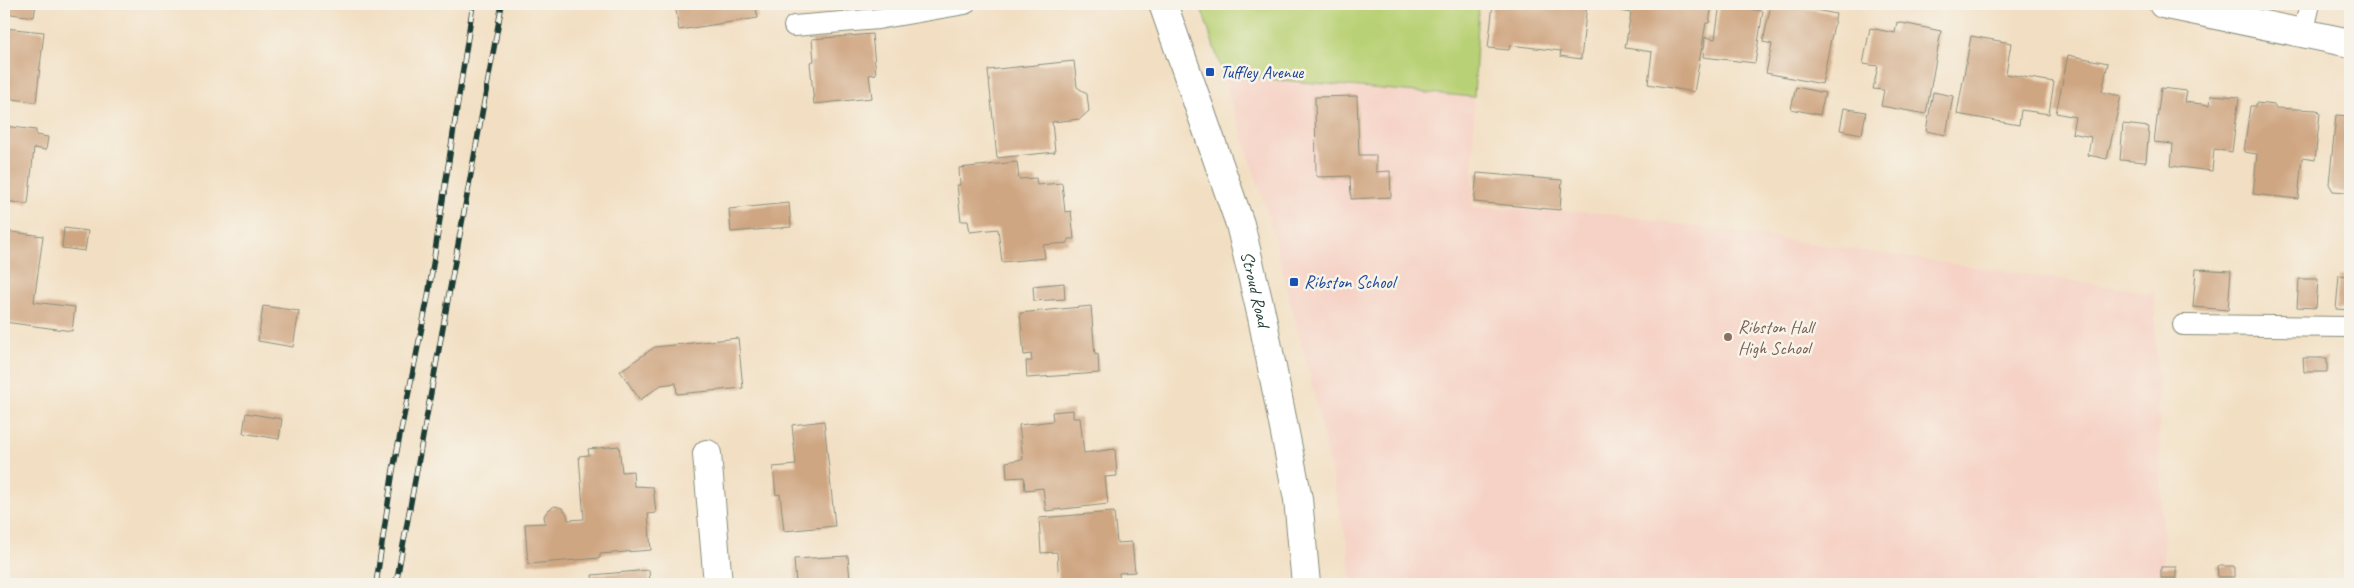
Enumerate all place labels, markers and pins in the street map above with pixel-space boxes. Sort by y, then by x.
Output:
place label: Tuffley Avenue [1220,61,1304,83]
marker: Tuffley Avenue [1204,66,1216,78]
place label: Ribston School [1304,271,1398,293]
marker: Ribston School [1288,276,1300,288]
place label: Ribston Hall High School [1738,316,1816,359]
marker: Ribston Hall High School [1722,331,1734,343]

